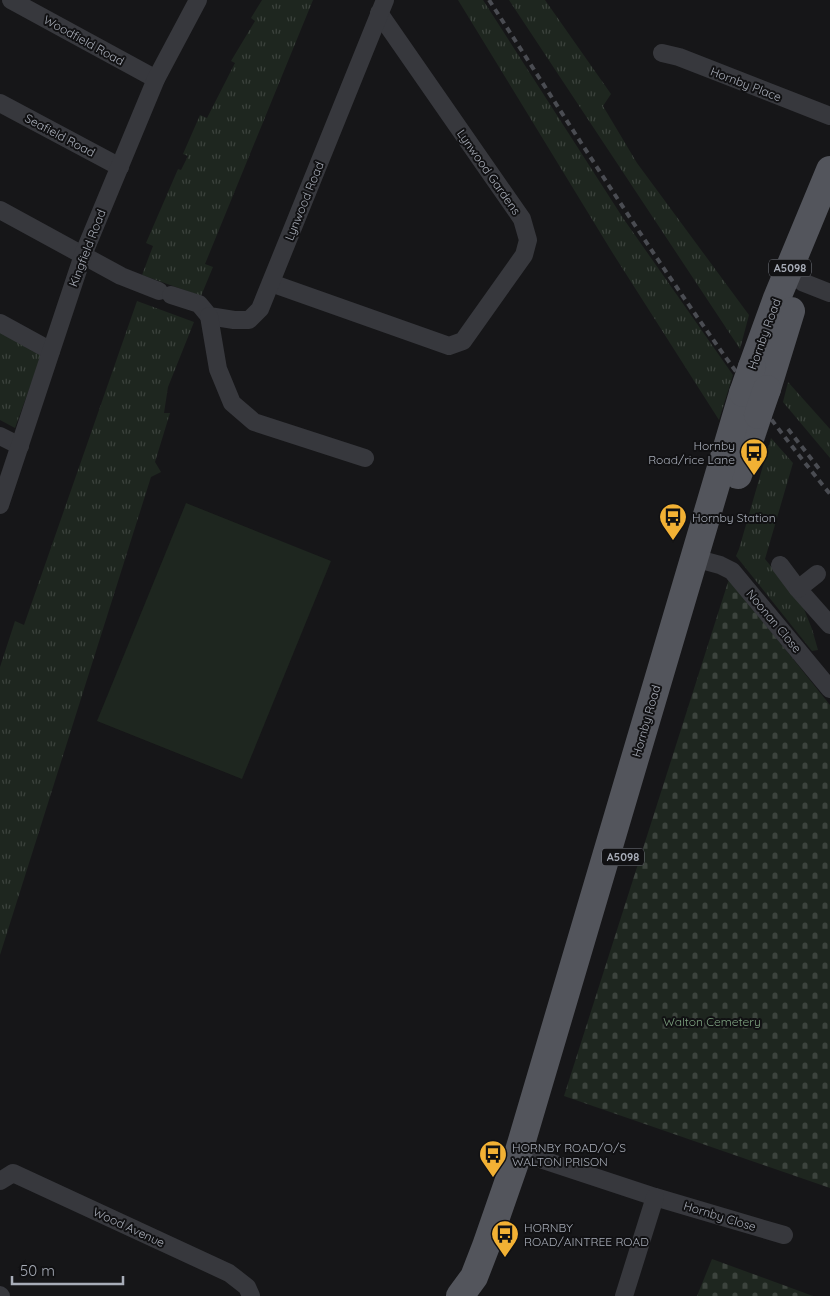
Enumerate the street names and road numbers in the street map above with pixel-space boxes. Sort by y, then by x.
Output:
street label: Woodfield Road [41,12,127,68]
street label: Hornby Place [708,64,784,105]
street label: Seafield Road [22,110,98,160]
street label: Lynwood Gardens [454,126,524,218]
street label: Lynwood Road [281,159,327,243]
street label: Kingfield Road [65,207,109,289]
road number: A5098 [769,260,811,276]
street label: Hornby Road [744,296,784,372]
street label: Noonan Close [743,586,805,656]
street label: Hornby Road [629,683,663,759]
road number: A5098 [602,849,644,866]
street label: Hornby Close [682,1198,758,1234]
street label: Wood Avenue [91,1204,167,1250]

